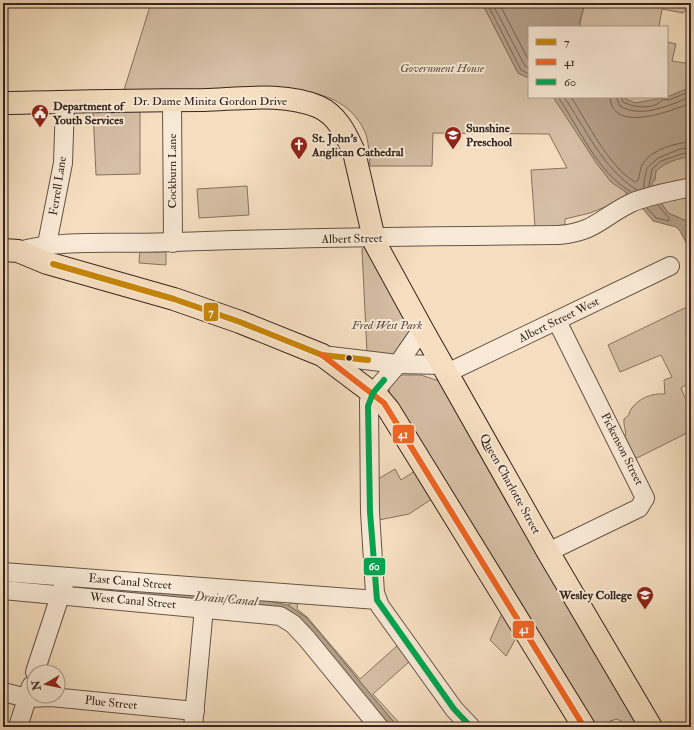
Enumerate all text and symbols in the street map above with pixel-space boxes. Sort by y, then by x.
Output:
legend [528,26,668,98]
text: 7 [564,35,570,50]
text: 41 [564,55,575,70]
park label: Government House [400,61,485,76]
text: 60 [564,75,576,90]
street label: Dr. Dame Minita Gordon Drive [133,94,287,109]
place label: Department of Youth Services [52,99,126,128]
public building icon: Department of Youth Services [30,103,50,128]
place label: Sunshine Preschool [466,121,513,150]
school or university icon: Sunshine Preschool [443,125,463,150]
place label: St. John's Anglican Cathedral [311,131,405,160]
street label: Cockburn Lane [165,133,180,209]
church icon: St. John's Anglican Cathedral [289,135,309,160]
street label: Ferrell Lane [46,155,70,217]
street label: Albert Street [320,231,383,247]
street label: Albert Street West [515,294,602,346]
line badge: 7 [203,302,219,322]
text: 7 [208,306,214,319]
park label: Fred West Park [351,318,422,333]
unlabelled marker [344,353,354,363]
street label: Pickenson Street [597,410,647,488]
line badge: 41 [392,424,415,444]
text: 41 [397,428,408,442]
street label: Queen Charlotte Street [476,431,544,537]
line badge: 60 [363,557,386,576]
text: 60 [368,560,380,573]
street label: East Canal Street [88,571,172,593]
school or university icon: Wesley College [635,585,655,610]
water label: Drain/Canal [193,588,259,610]
place label: Wesley College [558,588,633,603]
street label: West Canal Street [89,590,177,612]
line badge: 41 [512,620,535,639]
text: 41 [518,623,529,637]
north arrow [26,664,66,704]
text: N [29,678,44,692]
street label: Plue Street [84,693,138,713]

